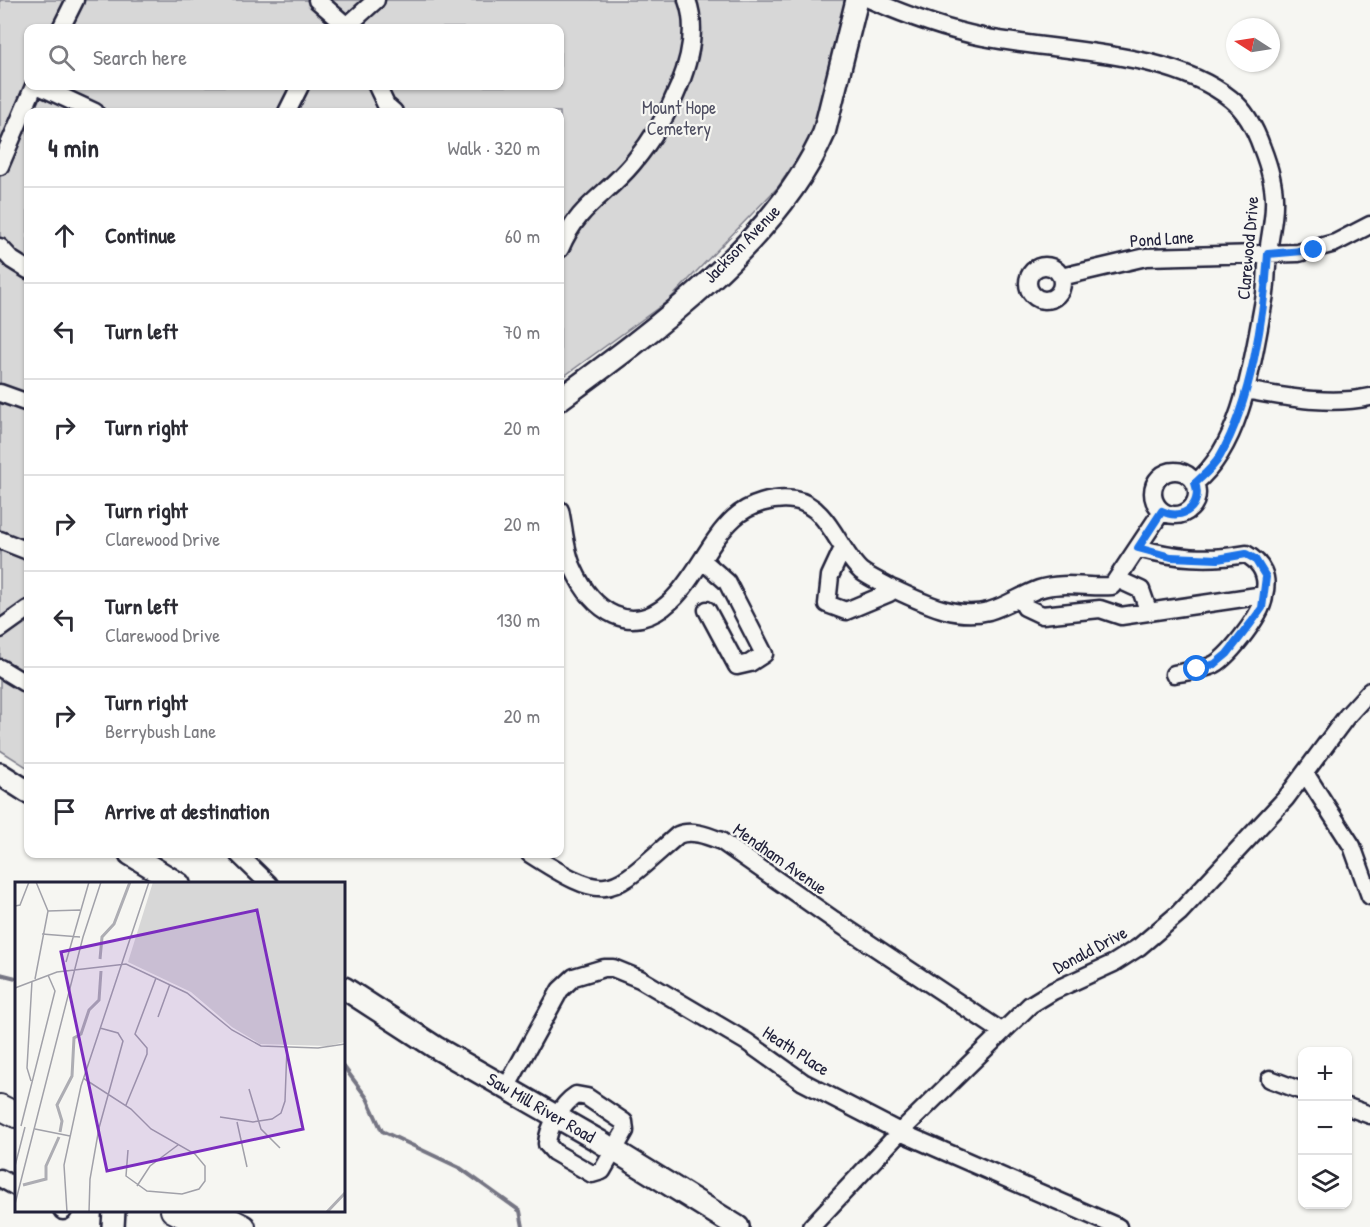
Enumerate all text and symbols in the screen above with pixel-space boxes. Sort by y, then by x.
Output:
north arrow [1226,18,1280,72]
search box [24,24,564,90]
icon: search [45,41,78,74]
text: Search here [93,42,187,72]
park label: Mount Hope Cemetery [642,95,716,141]
text: 4 min [48,130,99,165]
text: Walk · 320 m [448,134,540,161]
street label: Clarewood Drive [1231,195,1264,301]
street label: Jackson Avenue [698,199,785,288]
icon: ahead [48,219,81,252]
text: Continue [105,220,176,250]
text: 60 m [505,222,540,249]
street label: Pond Lane [1129,224,1195,253]
route end [1300,236,1326,262]
icon: left [48,315,81,348]
text: Turn left [105,316,178,346]
text: 70 m [503,318,540,345]
icon: right [48,411,81,444]
text: Turn right [105,412,188,442]
text: 20 m [503,414,540,441]
text: Turn right [105,495,188,525]
icon: right [48,507,81,540]
text: 20 m [503,510,540,537]
text: Clarewood Drive [105,525,220,552]
text: Turn left [105,591,178,621]
icon: left [48,603,81,636]
text: 130 m [497,606,540,633]
text: Clarewood Drive [105,621,220,648]
route start [1183,655,1209,681]
text: Turn right [105,687,188,717]
icon: right [48,699,81,732]
text: 20 m [503,702,540,729]
text: Berrybush Lane [105,717,216,744]
icon: arrive [48,795,81,828]
text: Arrive at destination [105,796,270,826]
street label: Mendham Avenue [728,817,832,900]
inset map [15,882,345,1212]
street label: Donald Drive [1048,920,1131,980]
street label: Heath Place [758,1020,835,1082]
map controls [1298,1047,1352,1209]
button: + [1298,1047,1352,1101]
street label: Saw Mill River Road [482,1066,600,1149]
button: − [1298,1101,1352,1155]
button: layers [1298,1155,1352,1209]

